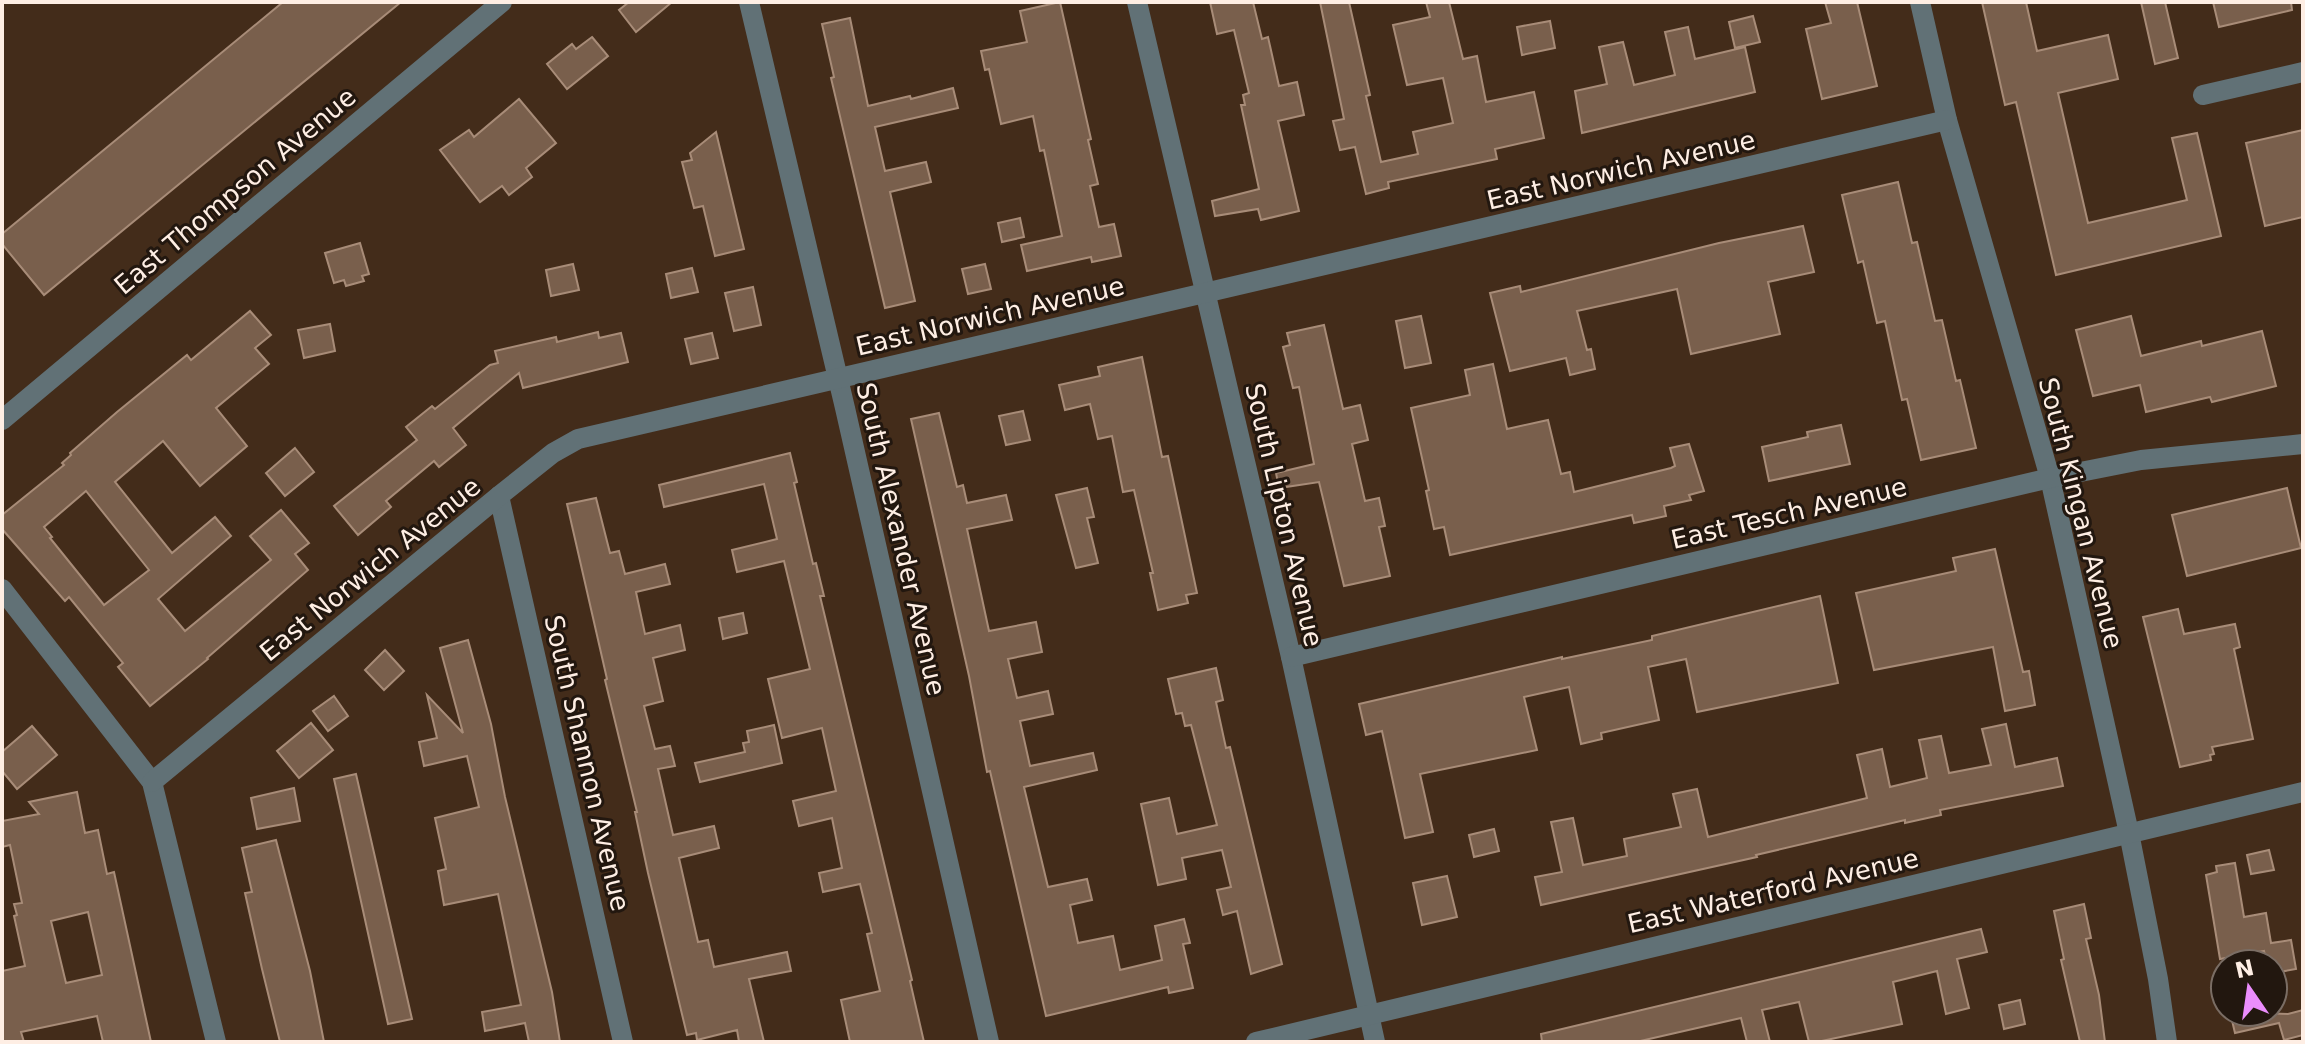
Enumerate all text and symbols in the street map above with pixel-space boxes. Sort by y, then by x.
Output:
street label: East Thompson Avenue [108,81,362,301]
street label: East Norwich Avenue [1484,125,1758,215]
street label: East Norwich Avenue [853,271,1127,361]
street label: South Kingan Avenue [2033,374,2129,652]
street label: South Alexander Avenue [850,380,952,698]
street label: South Lipton Avenue [1239,380,1329,650]
street label: East Norwich Avenue [254,471,486,667]
street label: East Tesch Avenue [1668,471,1910,555]
street label: South Shannon Avenue [538,612,636,914]
street label: East Waterford Avenue [1624,843,1922,939]
north arrow [2209,948,2289,1028]
text: N [2233,955,2256,983]

